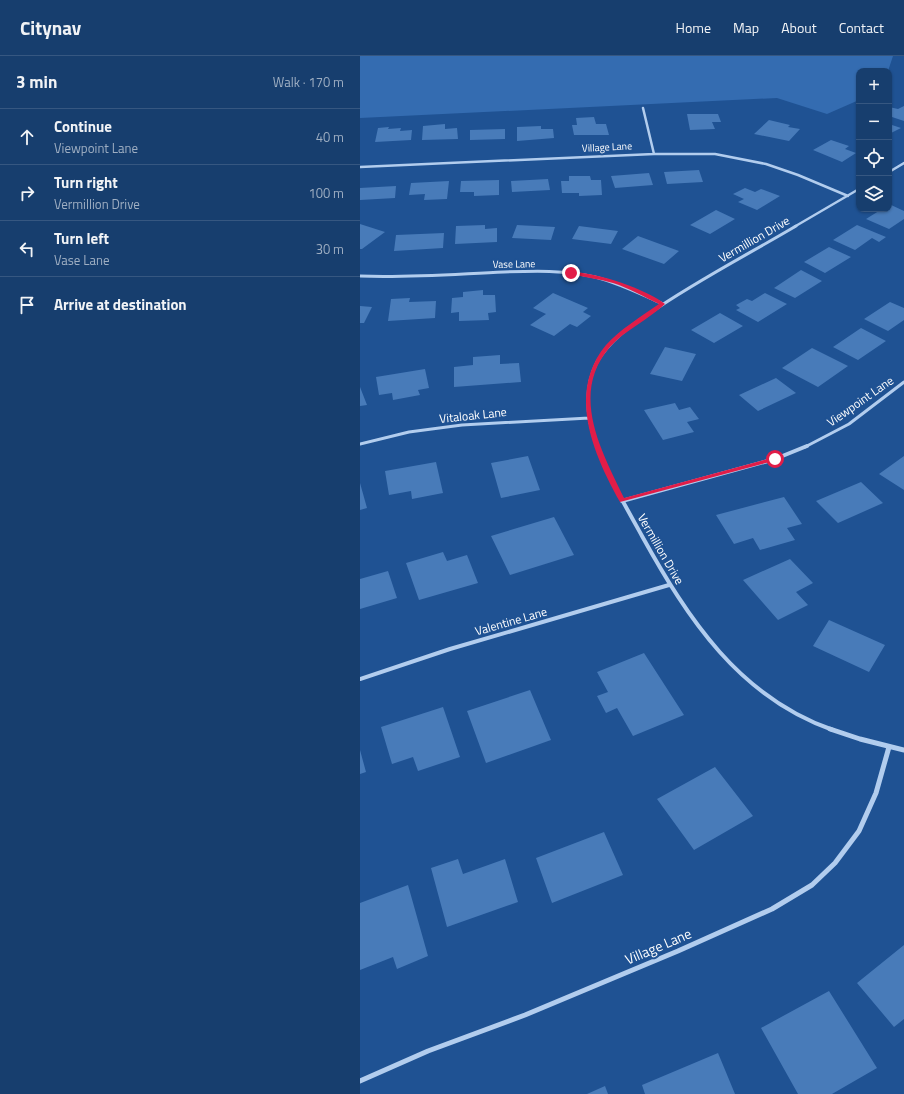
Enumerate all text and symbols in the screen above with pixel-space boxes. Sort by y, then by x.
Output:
text: Citynav [20,13,81,42]
text: Home [676,17,711,38]
text: Map [733,17,759,38]
text: About [781,17,817,38]
text: Contact [839,17,884,38]
map controls [856,68,892,212]
button: + [856,68,892,104]
text: 3 min [16,69,57,95]
text: Walk · 170 m [273,72,344,92]
button: − [856,104,892,140]
text: Continue [54,115,112,138]
icon: ahead [16,126,38,148]
text: 40 m [316,127,344,147]
text: Viewpoint Lane [54,138,138,158]
street label: Village Lane [582,138,632,156]
button: locate [856,140,892,176]
text: Turn right [54,171,118,194]
button: layers [856,176,892,212]
icon: right [16,182,38,204]
text: 100 m [308,183,344,203]
text: Vermillion Drive [54,194,140,214]
street label: Vermillion Drive [715,211,793,267]
text: Turn left [54,227,109,250]
icon: left [16,238,38,260]
text: 30 m [316,239,344,259]
text: Vase Lane [54,250,109,270]
street label: Vase Lane [493,256,535,272]
route end [562,264,580,282]
text: Arrive at destination [54,293,187,316]
icon: arrive [16,294,38,316]
street label: Viewpoint Lane [823,371,897,431]
street label: Vitaloak Lane [438,402,508,428]
route start [766,450,784,468]
street label: Vermillion Drive [633,510,689,588]
street label: Valentine Lane [473,602,549,640]
street label: Village Lane [622,923,694,969]

